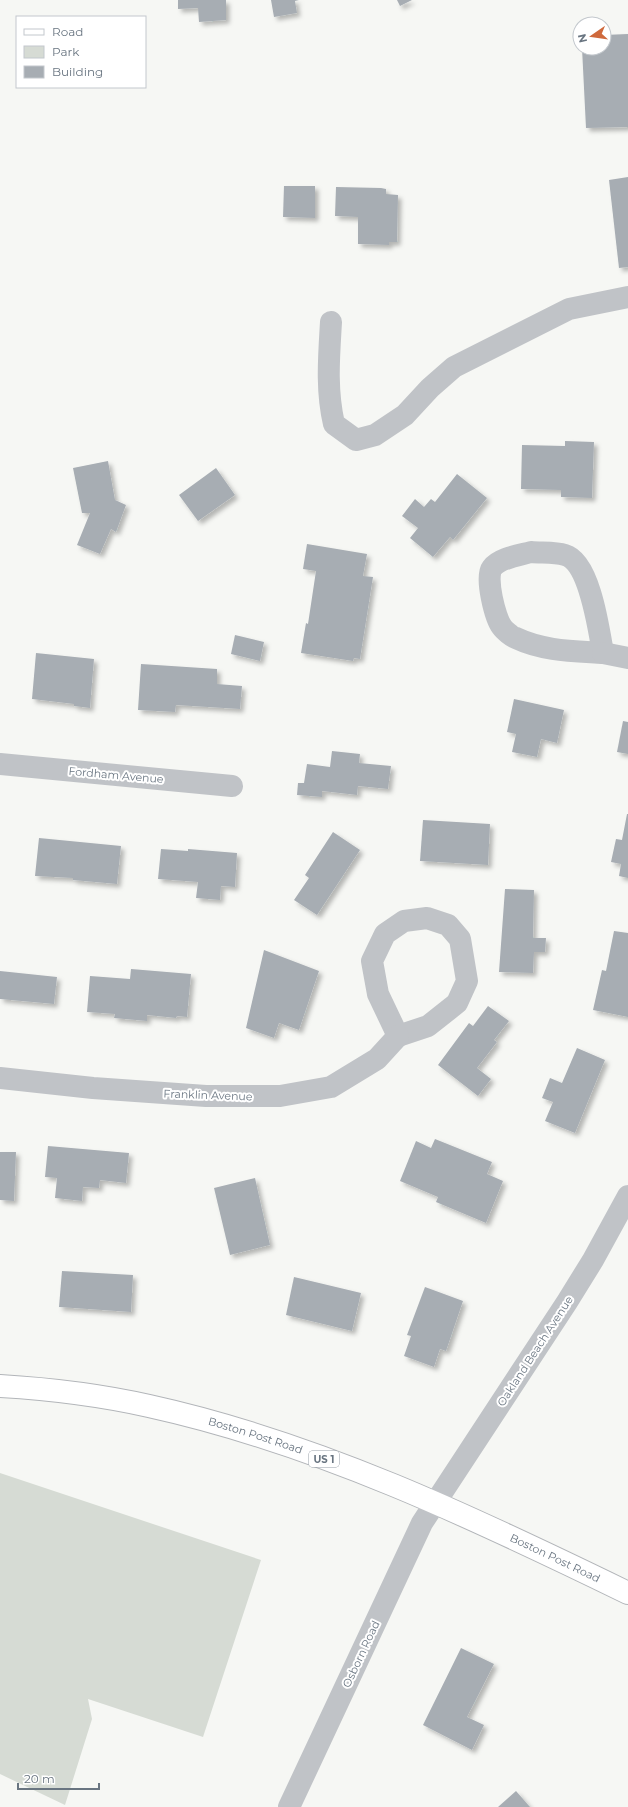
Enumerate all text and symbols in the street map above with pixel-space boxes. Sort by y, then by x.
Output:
legend [16,16,146,88]
north arrow [572,16,612,56]
text: Road [52,24,83,39]
text: N [574,32,590,44]
text: Park [52,44,80,59]
text: Building [52,64,103,79]
street label: Fordham Avenue [68,764,164,786]
street label: Franklin Avenue [163,1086,253,1104]
street label: Oakland Beach Avenue [494,1293,576,1409]
street label: Boston Post Road [207,1414,305,1457]
road number: US 1 [309,1451,339,1467]
street label: Boston Post Road [508,1530,603,1585]
street label: Osborn Road [339,1618,383,1690]
scale bar [18,1765,99,1791]
text: 20 m [24,1771,55,1786]

